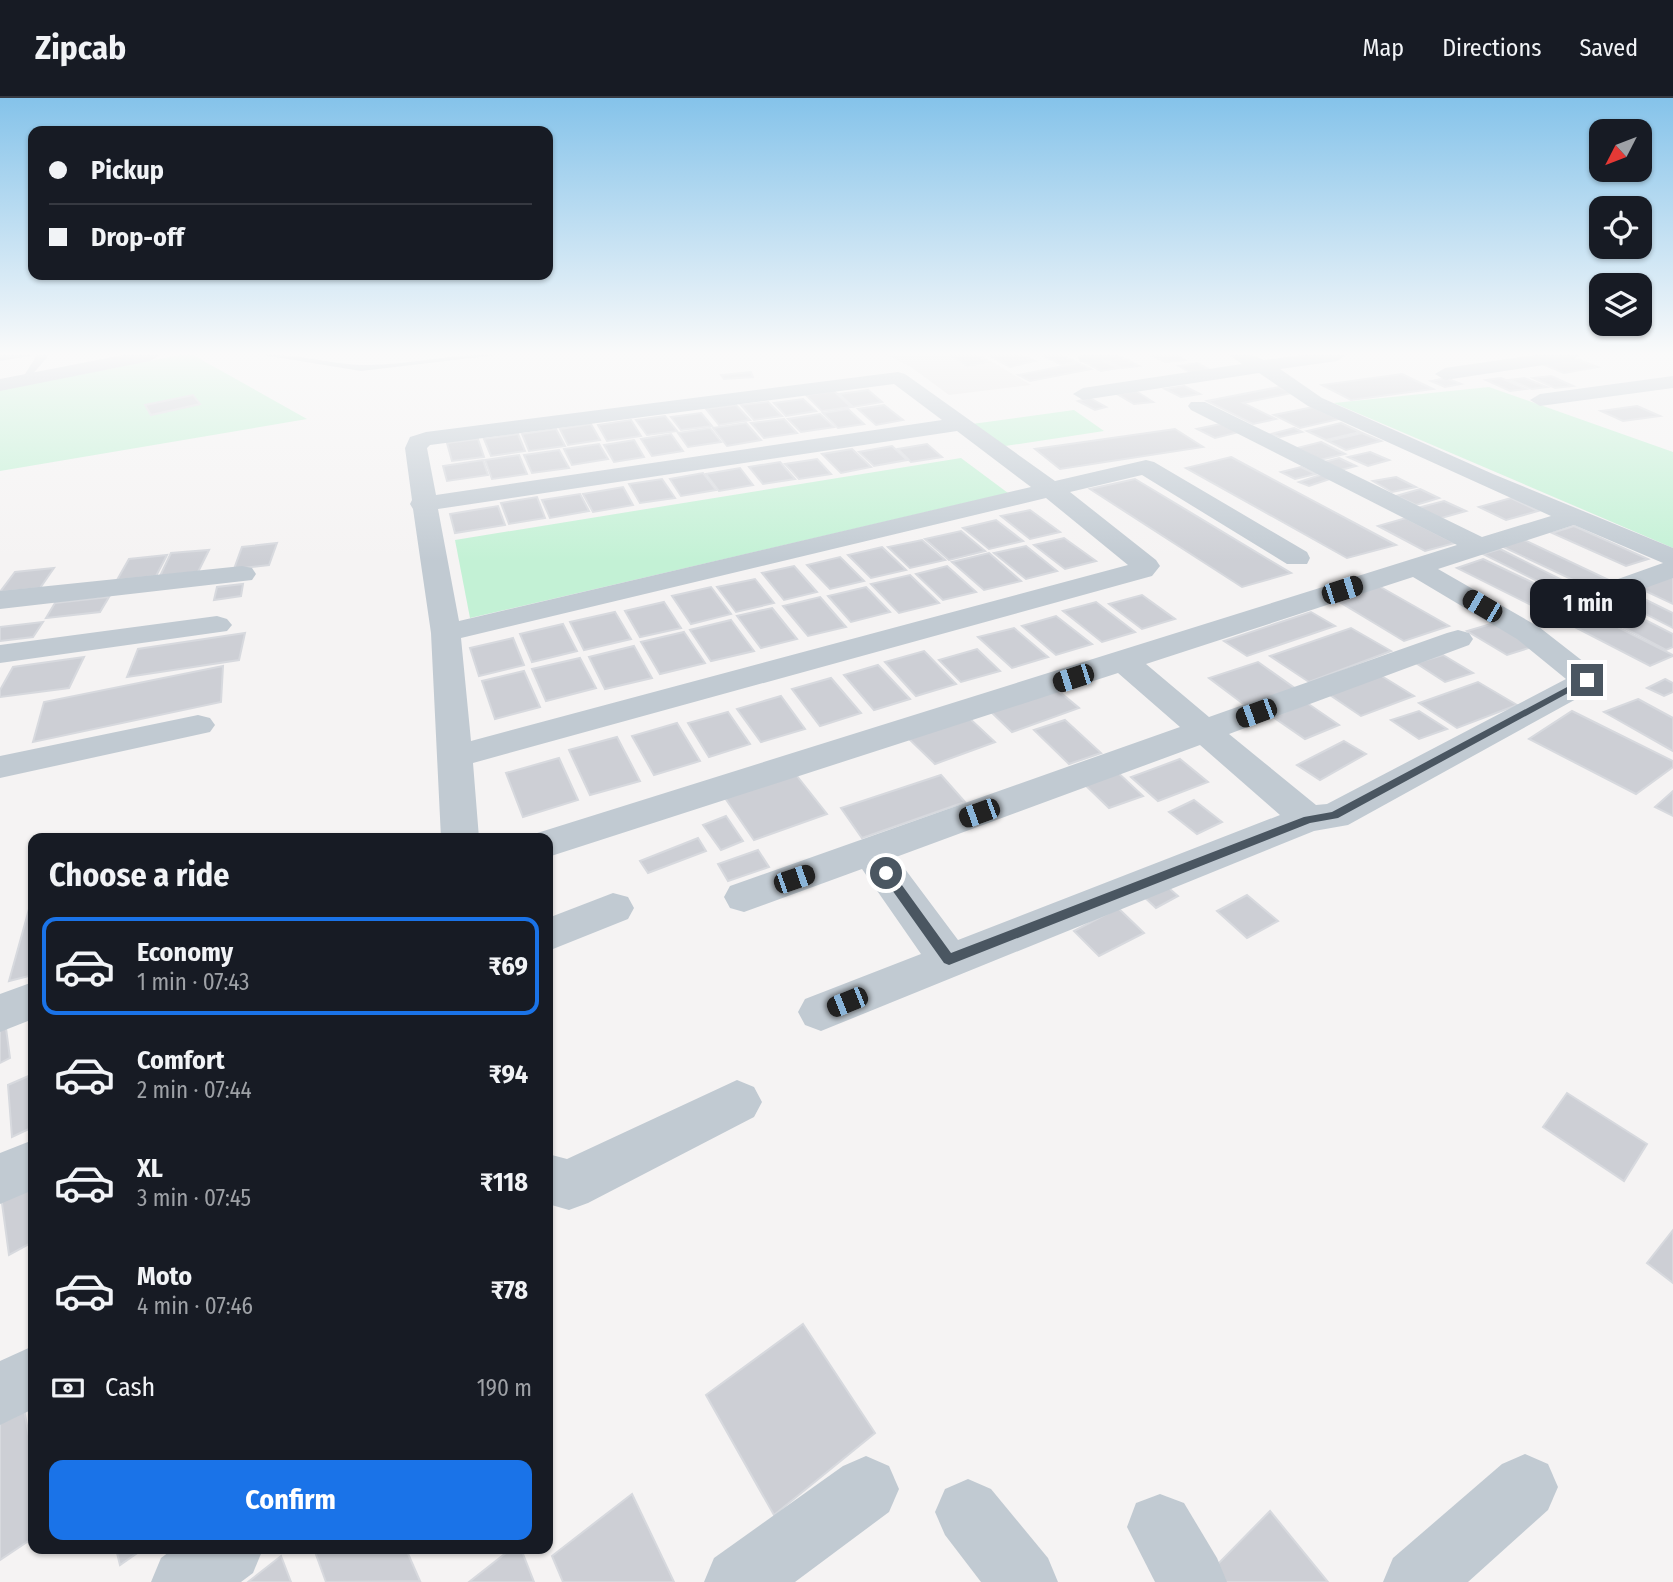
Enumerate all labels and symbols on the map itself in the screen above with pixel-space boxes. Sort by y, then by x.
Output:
north arrow [1589,119,1652,182]
car [1319,574,1366,606]
callout: 1 min [1529,578,1645,628]
car [1459,586,1506,626]
car [1050,662,1097,694]
route end [1571,664,1603,696]
car [1233,696,1280,730]
car [956,796,1003,830]
route start [870,857,902,889]
car [771,862,818,896]
car [824,984,871,1020]

